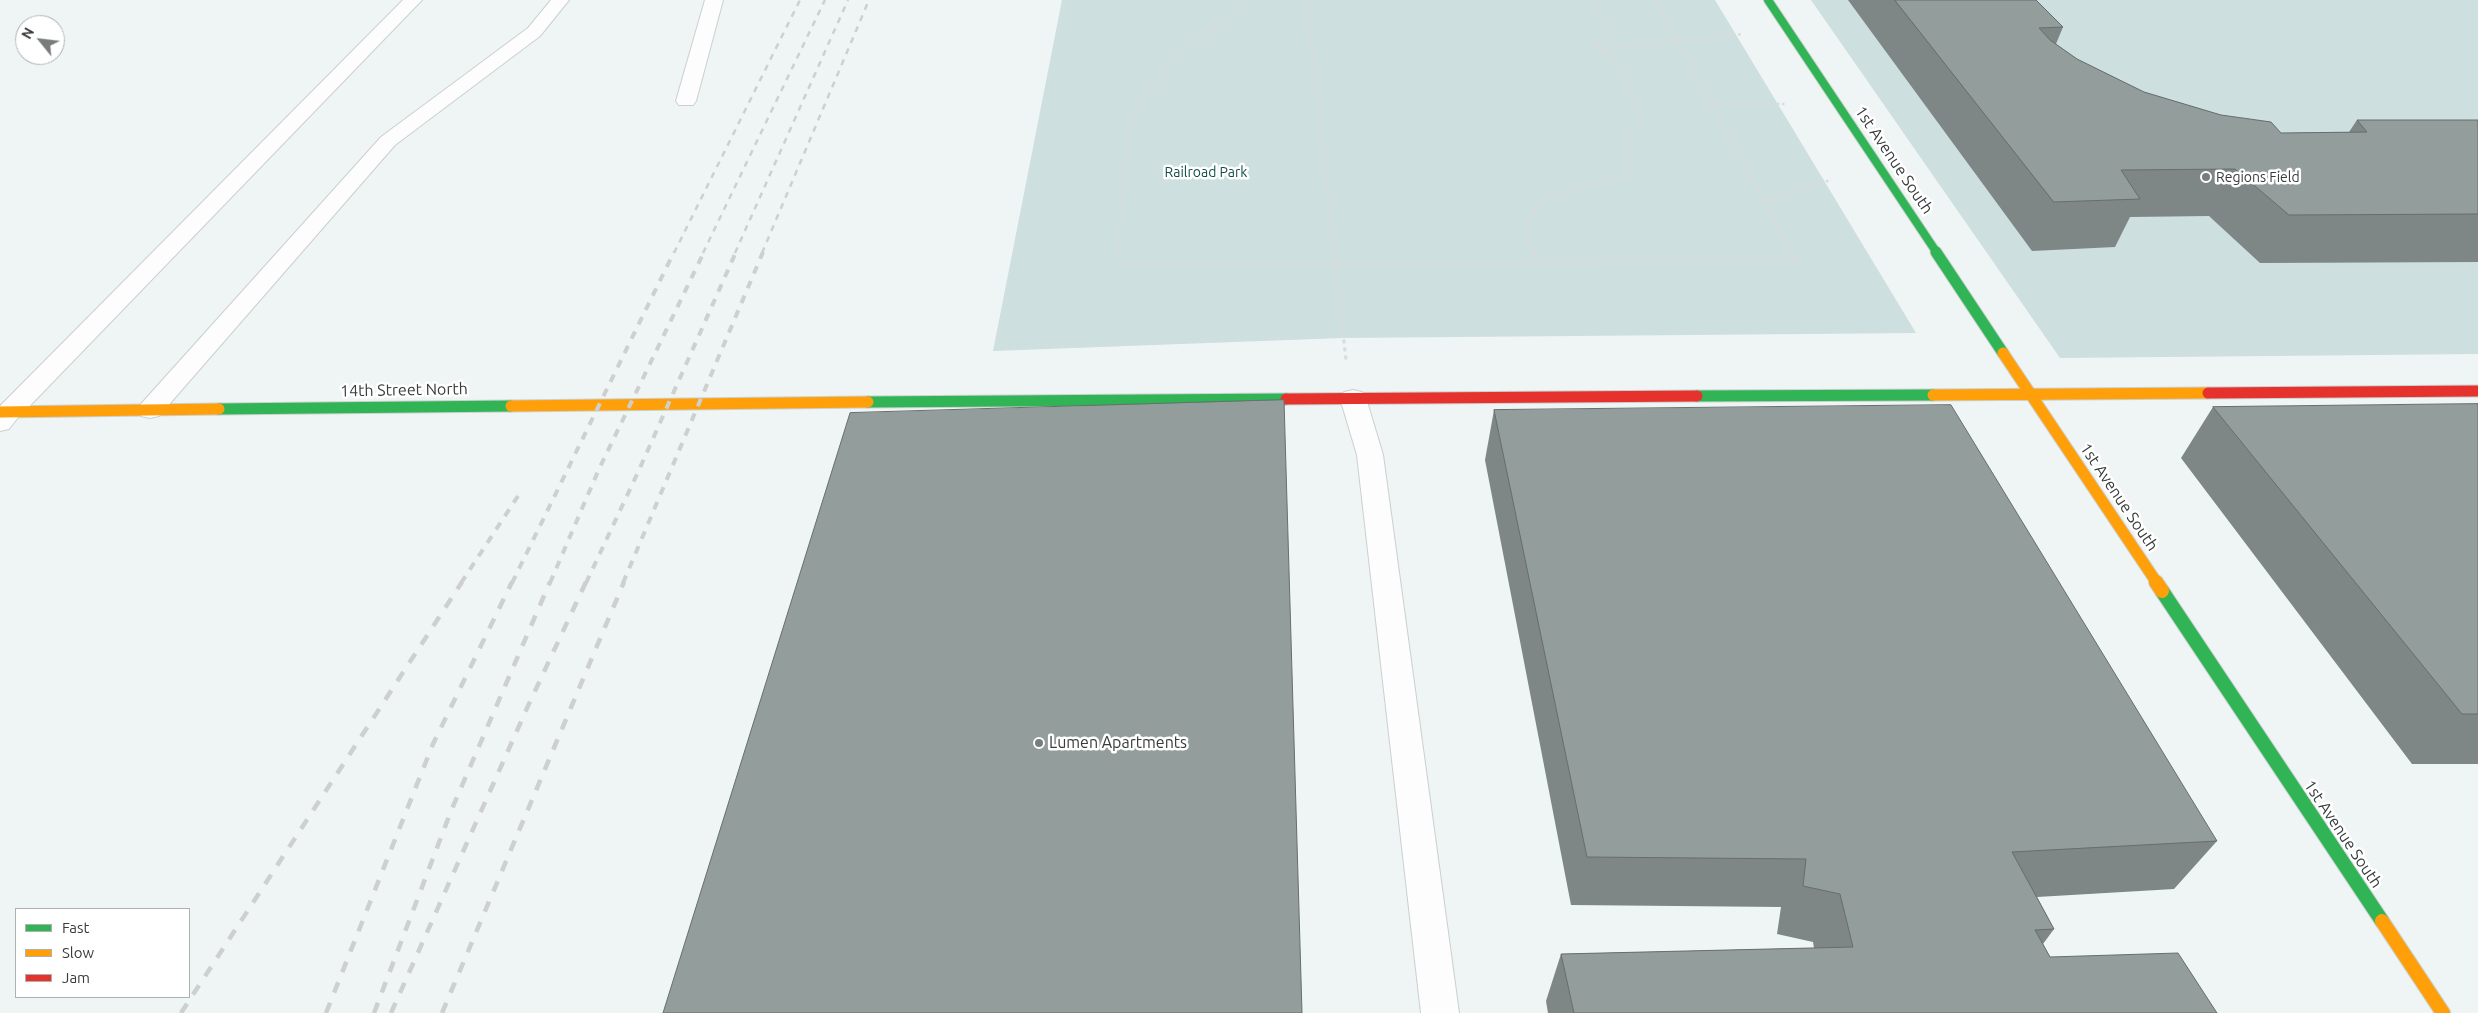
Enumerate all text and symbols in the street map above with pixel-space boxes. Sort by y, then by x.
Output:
north arrow [15,15,65,65]
text: N [18,25,37,42]
street label: 1st Avenue South [1851,102,1937,218]
park label: Railroad Park [1165,164,1247,180]
place label: Regions Field [2216,169,2300,185]
marker: Regions Field [2200,171,2212,183]
street label: 14th Street North [340,379,468,401]
street label: 1st Avenue South [2076,439,2162,555]
place label: Lumen Apartments [1049,733,1187,753]
marker: Lumen Apartments [1033,737,1045,749]
street label: 1st Avenue South [2300,776,2386,892]
legend [15,908,190,998]
text: Fast [62,919,89,936]
text: Slow [62,944,94,961]
text: Jam [62,969,90,986]

